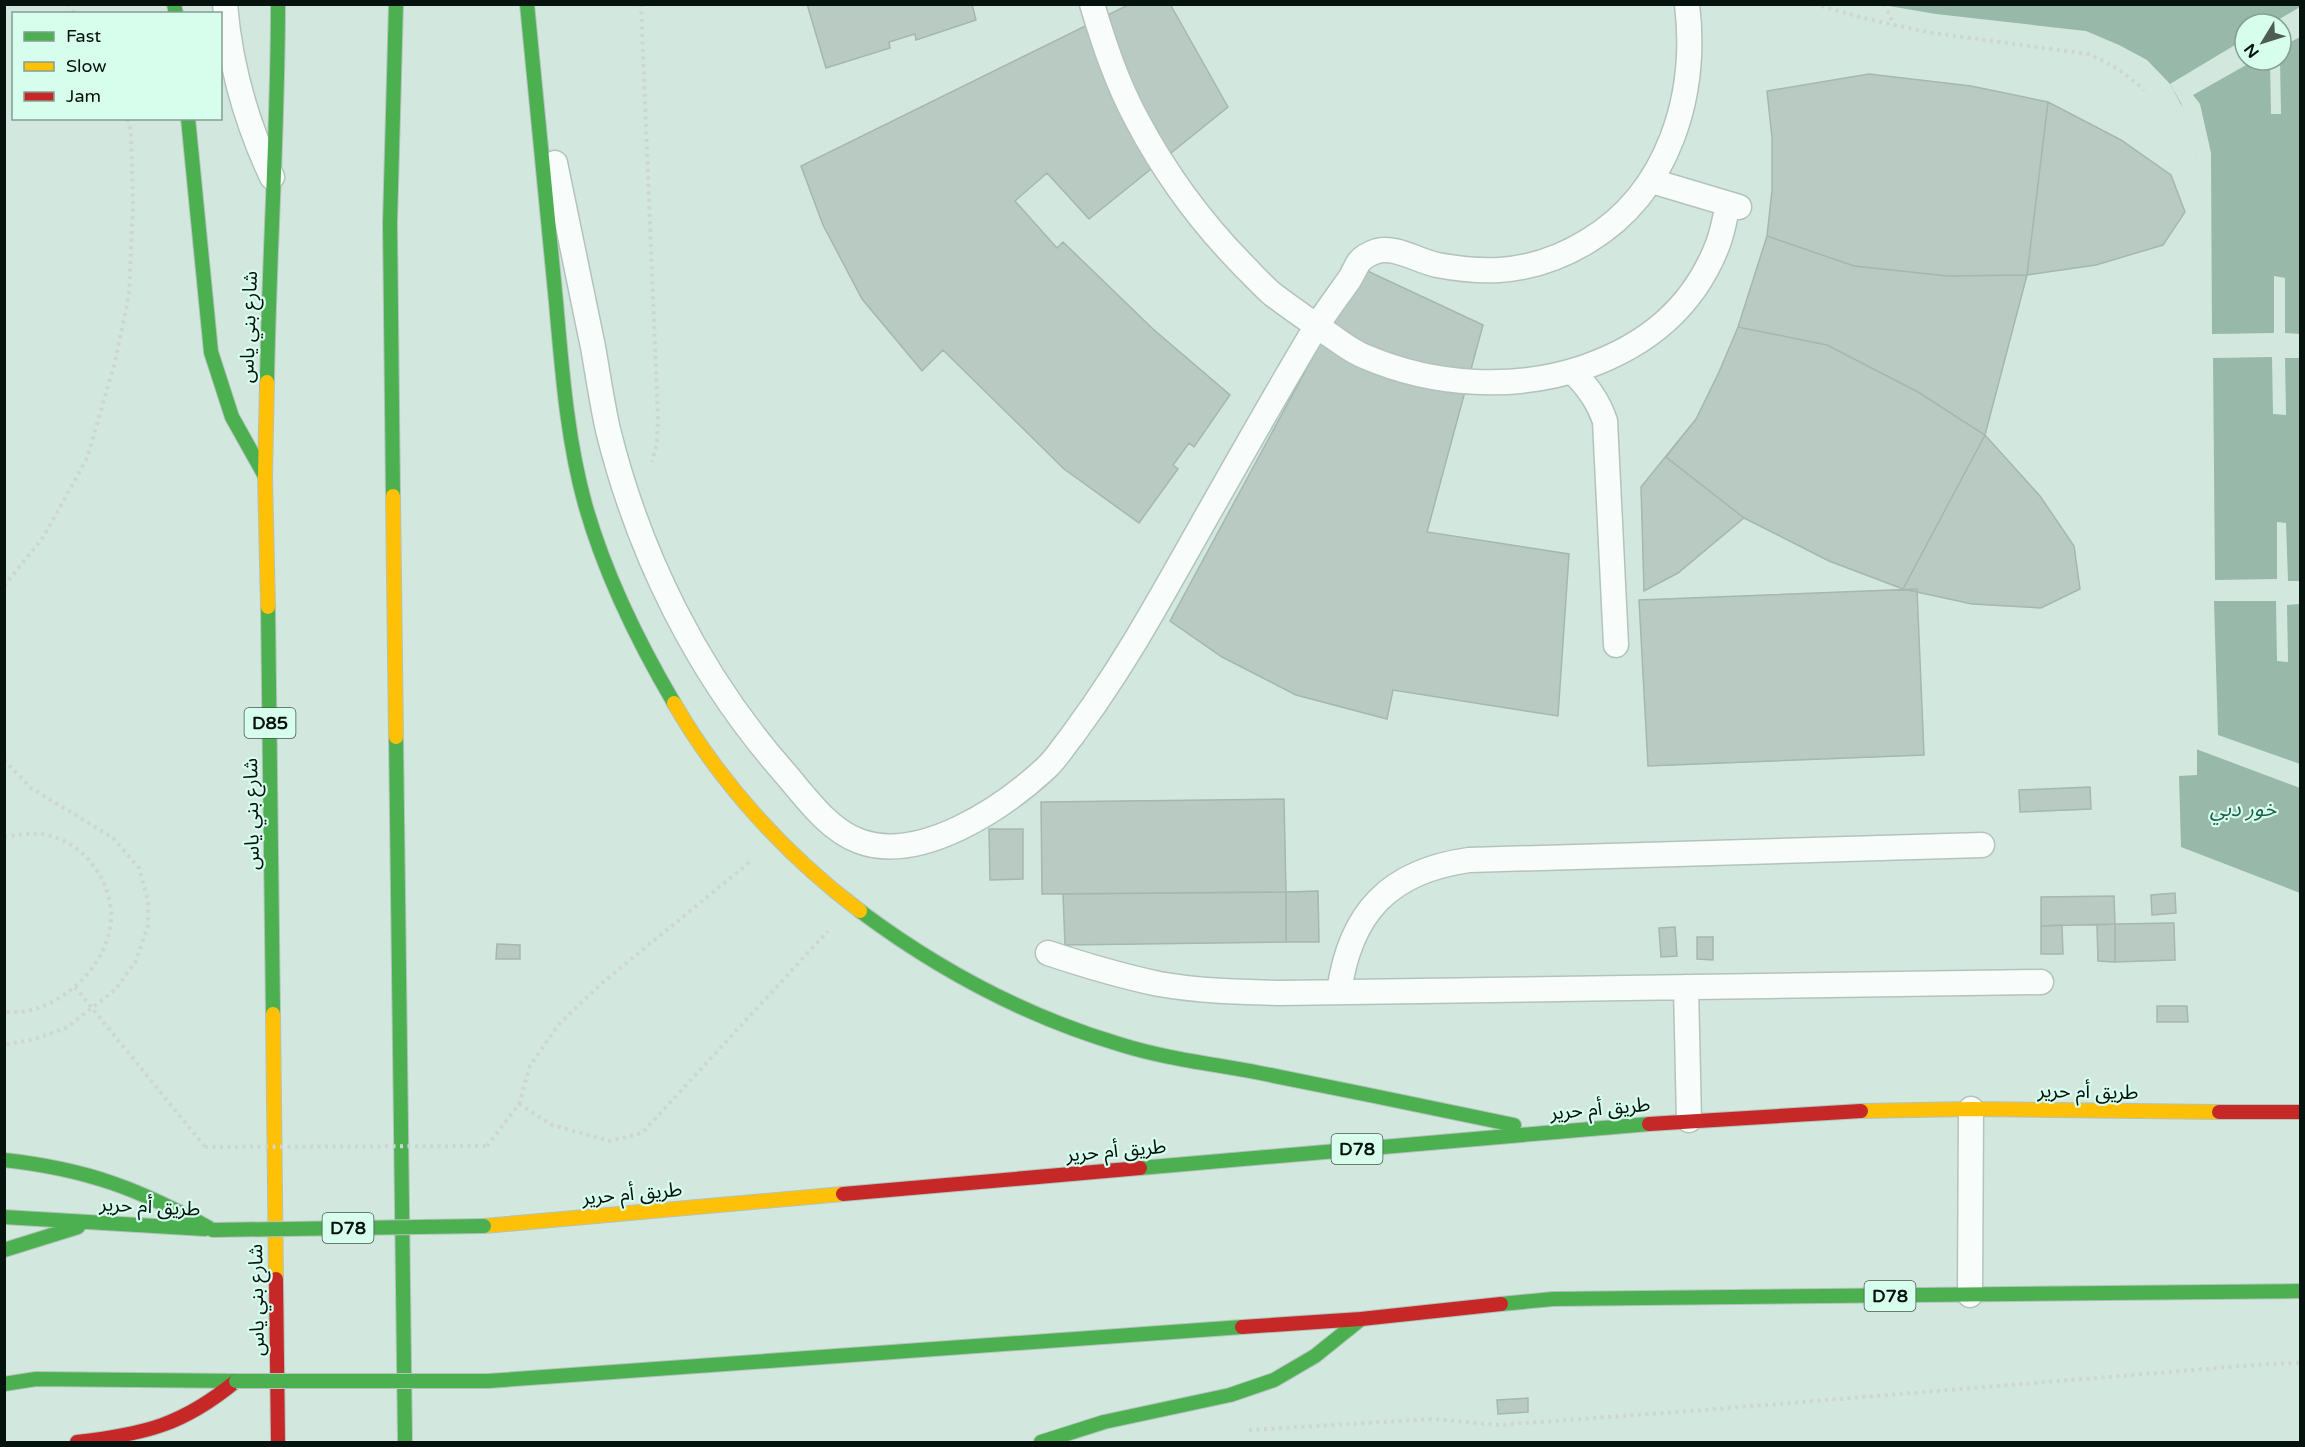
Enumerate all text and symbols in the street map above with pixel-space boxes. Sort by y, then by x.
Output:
legend [12,12,222,120]
north arrow [2233,12,2293,72]
text: Fast [66,25,101,47]
text: N [2240,39,2264,62]
text: Slow [66,55,107,77]
text: Jam [66,85,101,107]
street label: شارع بني ياس [235,270,266,384]
road number: D85 [244,708,296,738]
street label: شارع بني ياس [239,758,268,870]
water label: خور دبي [2210,797,2277,825]
street label: طريق أم حرير [2036,1079,2139,1107]
street label: طريق أم حرير [1548,1092,1652,1127]
street label: طريق أم حرير [1064,1134,1168,1169]
road number: D78 [1332,1134,1382,1164]
street label: طريق أم حرير [580,1177,684,1212]
street label: طريق أم حرير [98,1192,201,1224]
road number: D78 [322,1213,374,1243]
street label: شارع بني ياس [244,1244,273,1356]
road number: D78 [1864,1281,1916,1311]

